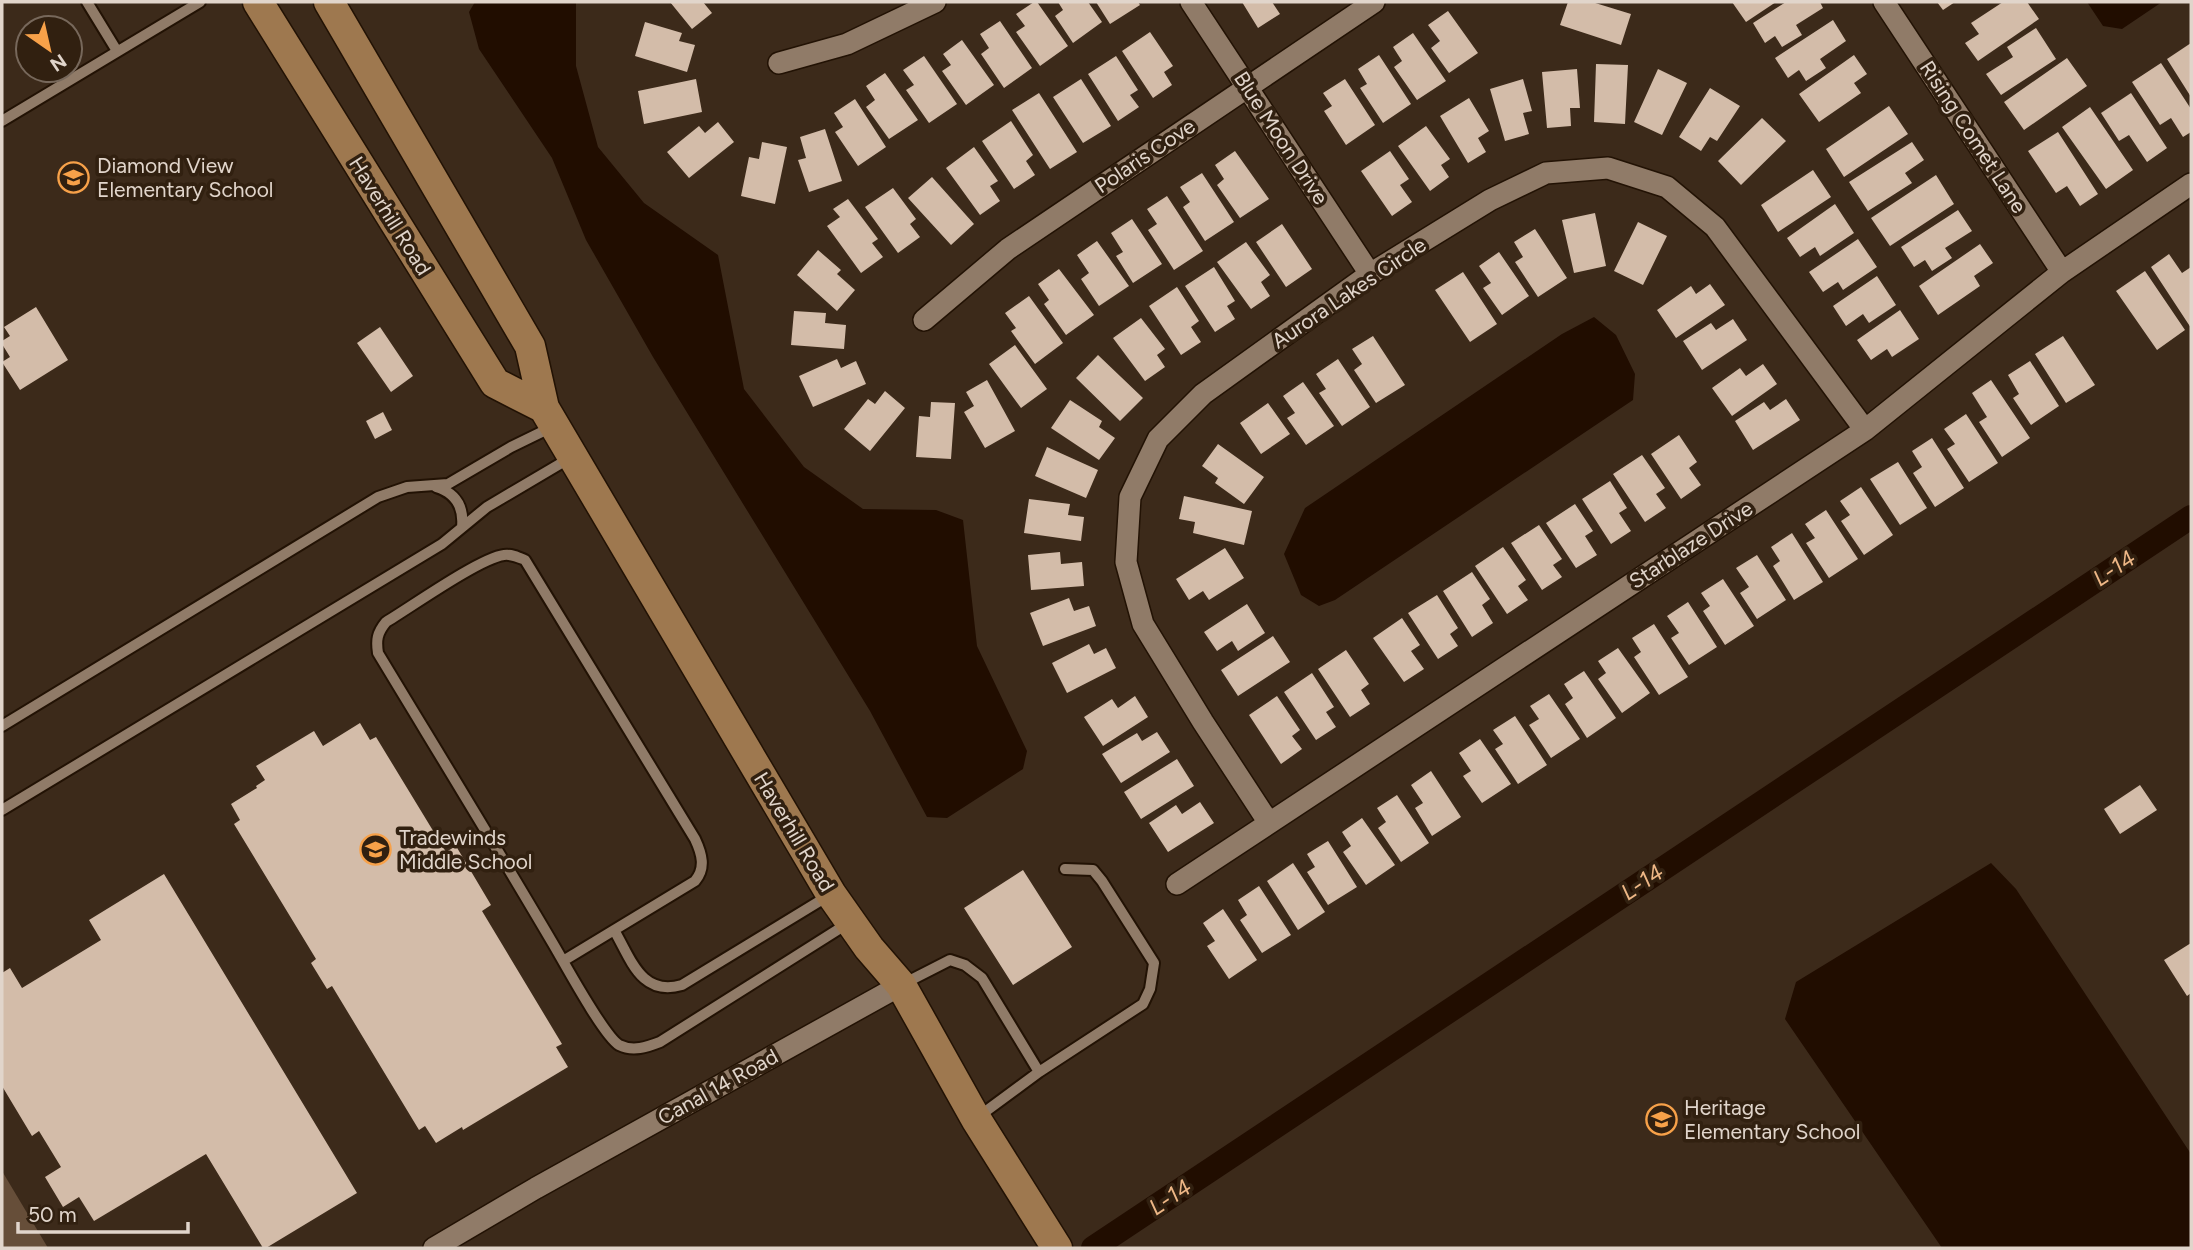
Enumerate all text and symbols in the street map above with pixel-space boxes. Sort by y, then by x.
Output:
north arrow [14,14,84,84]
text: N [46,49,71,76]
street label: Rising Comet Lane [1915,56,2032,218]
street label: Blue Moon Drive [1229,67,1334,209]
street label: Polaris Cove [1090,113,1200,198]
street label: Haverhill Road [344,152,437,280]
place label: Diamond View Elementary School [97,153,273,202]
school or university icon: Diamond View Elementary School [57,161,91,195]
street label: Aurora Lakes Circle [1267,232,1431,353]
street label: Starblaze Drive [1624,495,1757,594]
water label: L-14 [2087,544,2141,592]
street label: Haverhill Road [749,767,840,896]
place label: Tradewinds Middle School [399,825,532,874]
school or university icon: Tradewinds Middle School [359,833,393,867]
water label: L-14 [1615,858,1669,906]
street label: Canal 14 Road [653,1043,782,1130]
place label: Heritage Elementary School [1684,1095,1860,1144]
school or university icon: Heritage Elementary School [1644,1103,1678,1137]
water label: L-14 [1143,1173,1197,1221]
scale bar [18,1190,187,1234]
text: 50 m [28,1202,77,1227]

